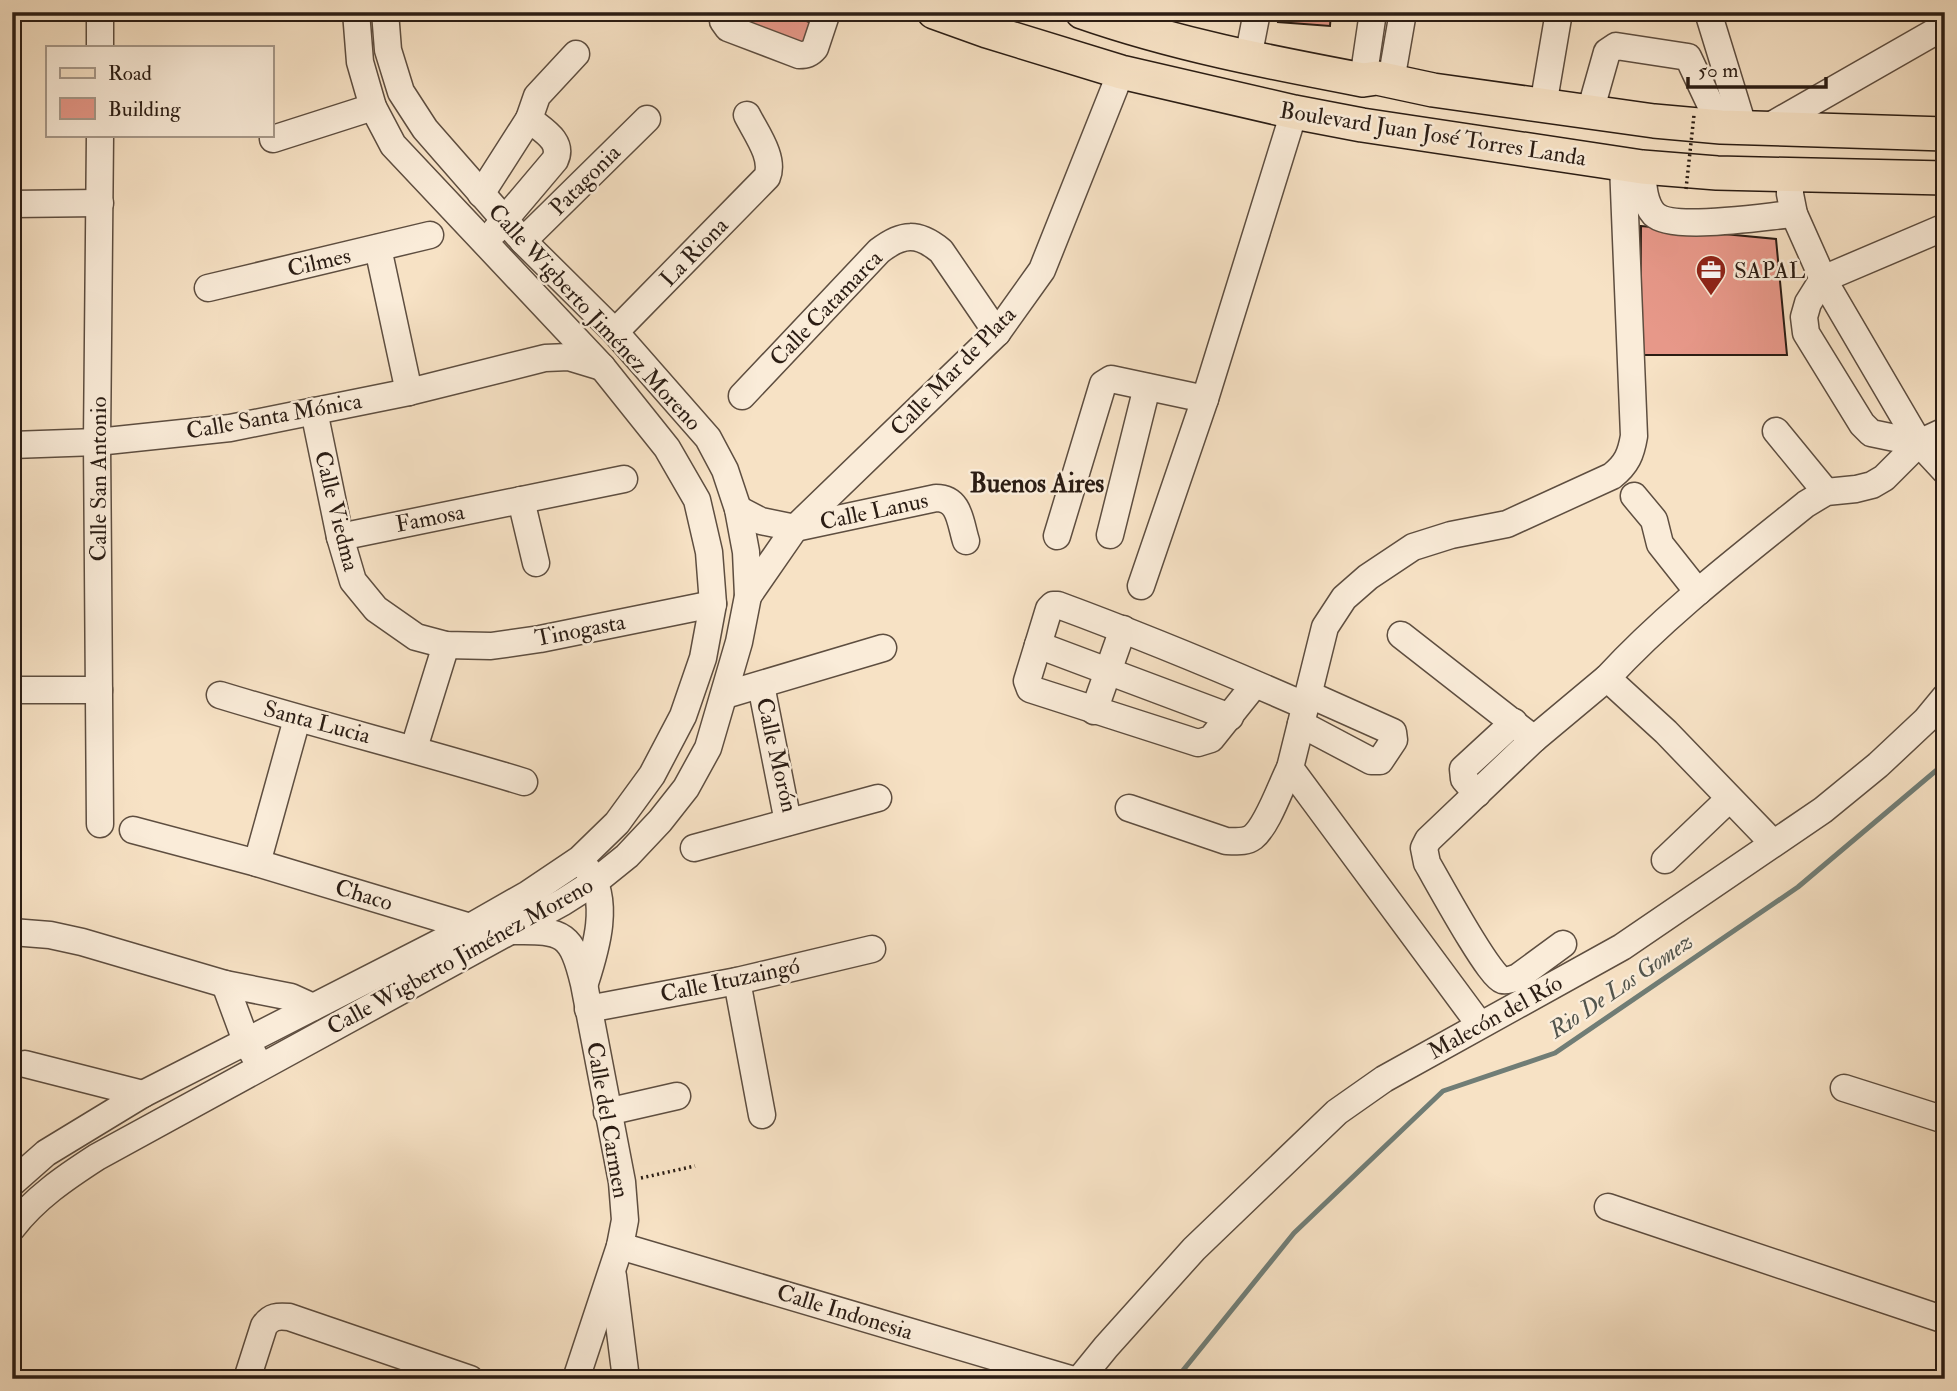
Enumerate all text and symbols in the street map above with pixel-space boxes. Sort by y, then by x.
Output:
legend [46,46,273,136]
scale bar [1688,46,1826,90]
text: 50 m [1698,57,1739,84]
text: Road [108,60,153,87]
street label: Boulevard Juan José Torres Landa [1278,95,1589,173]
text: Building [108,96,181,123]
street label: Patagonia [543,138,627,222]
street label: Calle Wigberto Jiménez Moreno [482,197,708,437]
street label: La Riona [654,211,735,293]
street label: Cilmes [285,241,354,283]
street label: Calle Catamarca [763,244,889,372]
office icon: SAPAL [1694,253,1728,297]
place label: SAPAL [1734,256,1806,285]
street label: Calle Mar de Plata [884,300,1022,442]
street label: Calle Santa Mónica [184,386,364,446]
street label: Calle San Antonio [84,396,113,562]
street label: Calle Viedma [308,448,366,575]
district label: Buenos Aires [970,468,1104,500]
street label: Calle Lanus [817,485,931,537]
street label: Famosa [393,497,467,539]
street label: Tinogasta [532,607,628,653]
street label: Santa Lucia [261,694,374,750]
street label: Calle Morón [750,695,804,815]
street label: Calle Wigberto Jiménez Moreno [322,871,598,1041]
street label: Chaco [332,873,396,917]
water label: Rio De Los Gomez [1542,926,1699,1046]
street label: Calle Ituzaingó [658,951,802,1009]
street label: Malecón del Río [1423,968,1567,1066]
street label: Calle del Carmen [580,1040,636,1200]
street label: Calle Indonesia [773,1278,917,1347]

